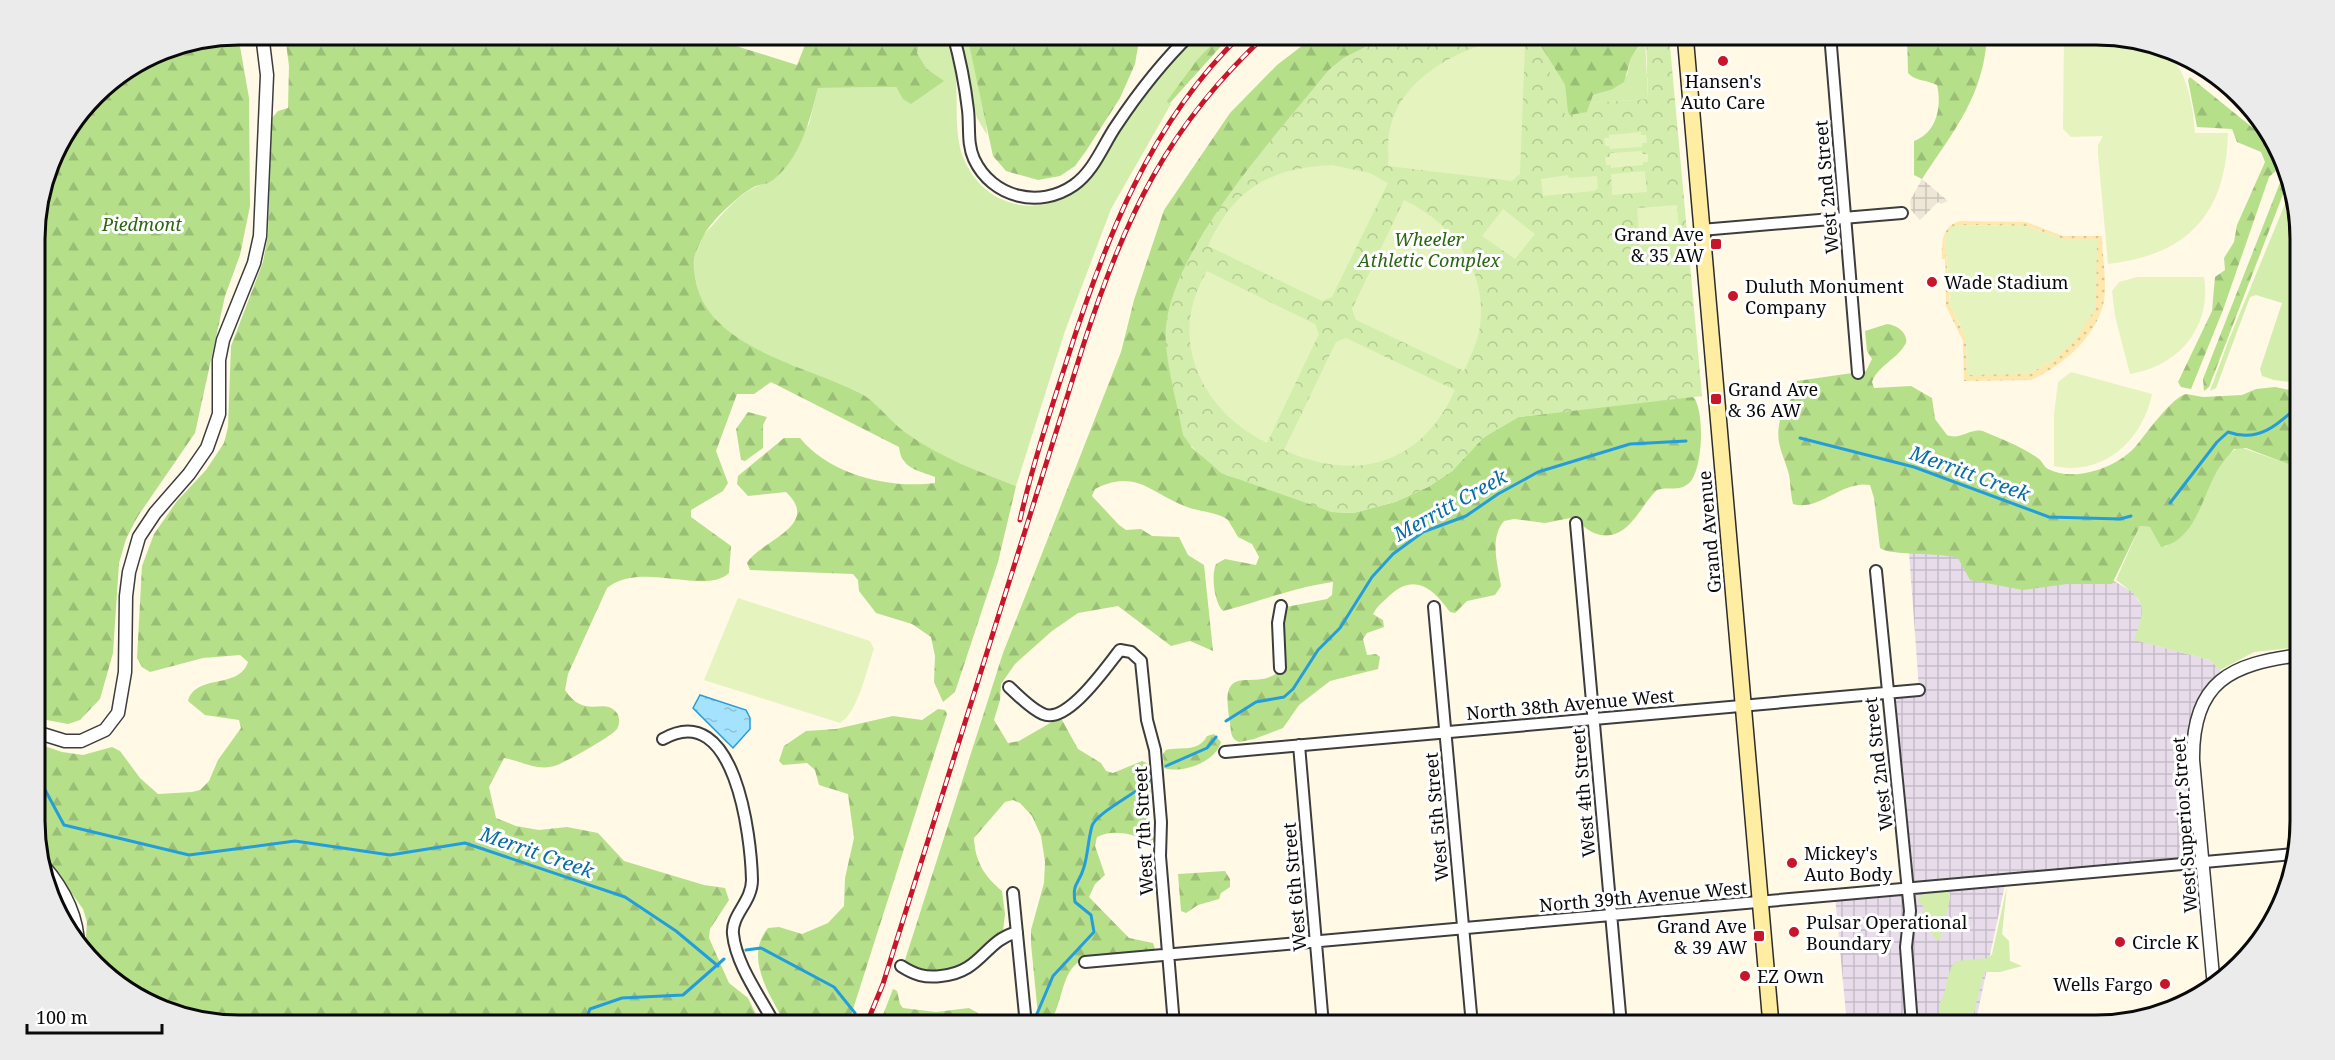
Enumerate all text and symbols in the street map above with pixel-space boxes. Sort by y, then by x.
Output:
marker: Hansen's Auto Care [1716,54,1730,68]
place label: Hansen's Auto Care [1681,69,1765,114]
street label: West 2nd Street [1808,119,1844,255]
park label: Piedmont [101,212,182,236]
place label: Grand Ave & 35 AW [1614,222,1704,267]
park label: Wheeler Athletic Complex [1356,227,1501,272]
marker: Grand Ave & 35 AW [1709,237,1723,251]
place label: Wade Stadium [1944,270,2069,294]
place label: Duluth Monument Company [1745,274,1904,319]
marker: Wade Stadium [1925,275,1939,289]
marker: Duluth Monument Company [1726,289,1740,303]
place label: Grand Ave & 36 AW [1728,377,1818,422]
marker: Grand Ave & 36 AW [1709,392,1723,406]
water label: Merritt Creek [1905,438,2034,507]
water label: Merritt Creek [1387,462,1512,548]
street label: Grand Avenue [1692,470,1726,594]
street label: North 38th Avenue West [1465,683,1675,725]
street label: West 2nd Street [1858,696,1898,832]
street label: West 4th Street [1565,728,1601,858]
street label: West Superior Street [2166,736,2202,914]
street label: West 5th Street [1418,752,1454,882]
street label: West 7th Street [1128,766,1158,896]
water label: Merrit Creek [476,820,598,884]
street label: West 6th Street [1276,822,1312,952]
place label: Mickey's Auto Body [1804,841,1893,886]
marker: Mickey's Auto Body [1785,856,1799,870]
street label: North 39th Avenue West [1538,875,1748,917]
place label: Pulsar Operational Boundary [1806,910,1968,955]
place label: Grand Ave & 39 AW [1657,914,1747,959]
marker: Pulsar Operational Boundary [1787,925,1801,939]
marker: Grand Ave & 39 AW [1752,929,1766,943]
place label: Circle K [2132,930,2199,954]
marker: Circle K [2113,935,2127,949]
place label: EZ Own [1757,964,1824,988]
marker: EZ Own [1738,969,1752,983]
place label: Wells Fargo [2053,972,2153,996]
marker: Wells Fargo [2158,977,2172,991]
scale bar [27,997,162,1035]
text: 100 m [36,1005,88,1029]

